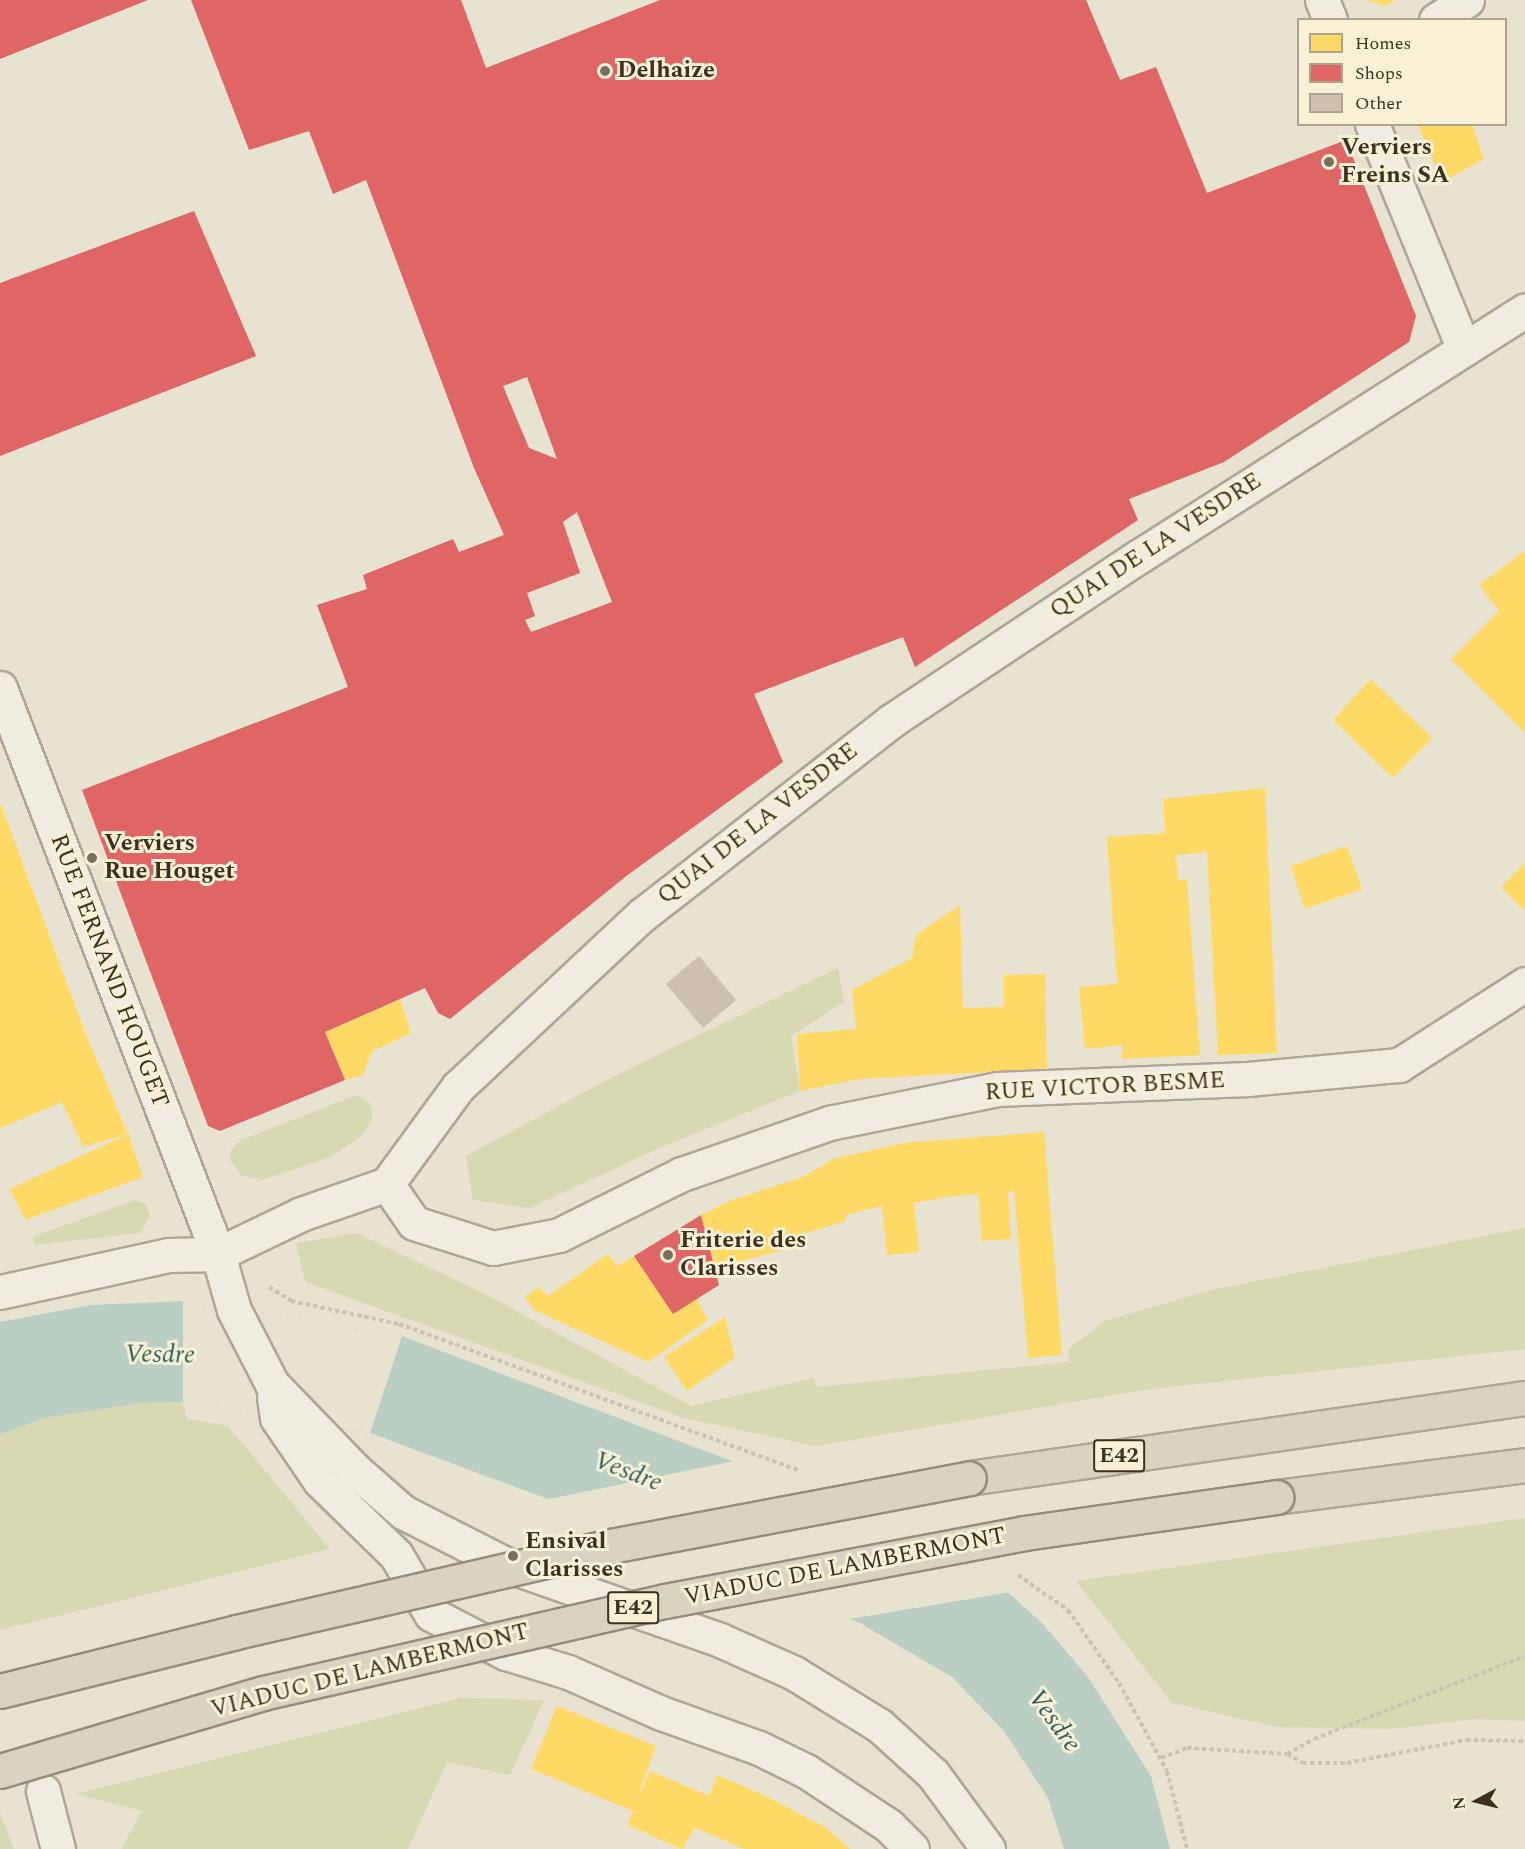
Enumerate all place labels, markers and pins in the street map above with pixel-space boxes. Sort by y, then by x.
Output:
place label: Delhaize [617,57,715,85]
marker: Delhaize [598,64,612,78]
place label: Verviers Freins SA [1341,134,1449,190]
marker: Verviers Freins SA [1322,155,1336,169]
place label: Verviers Rue Houget [104,830,235,886]
marker: Verviers Rue Houget [85,851,99,865]
place label: Friterie des Clarisses [680,1227,807,1283]
marker: Friterie des Clarisses [661,1248,675,1262]
place label: Ensival Clarisses [525,1528,624,1584]
marker: Ensival Clarisses [506,1549,520,1563]

